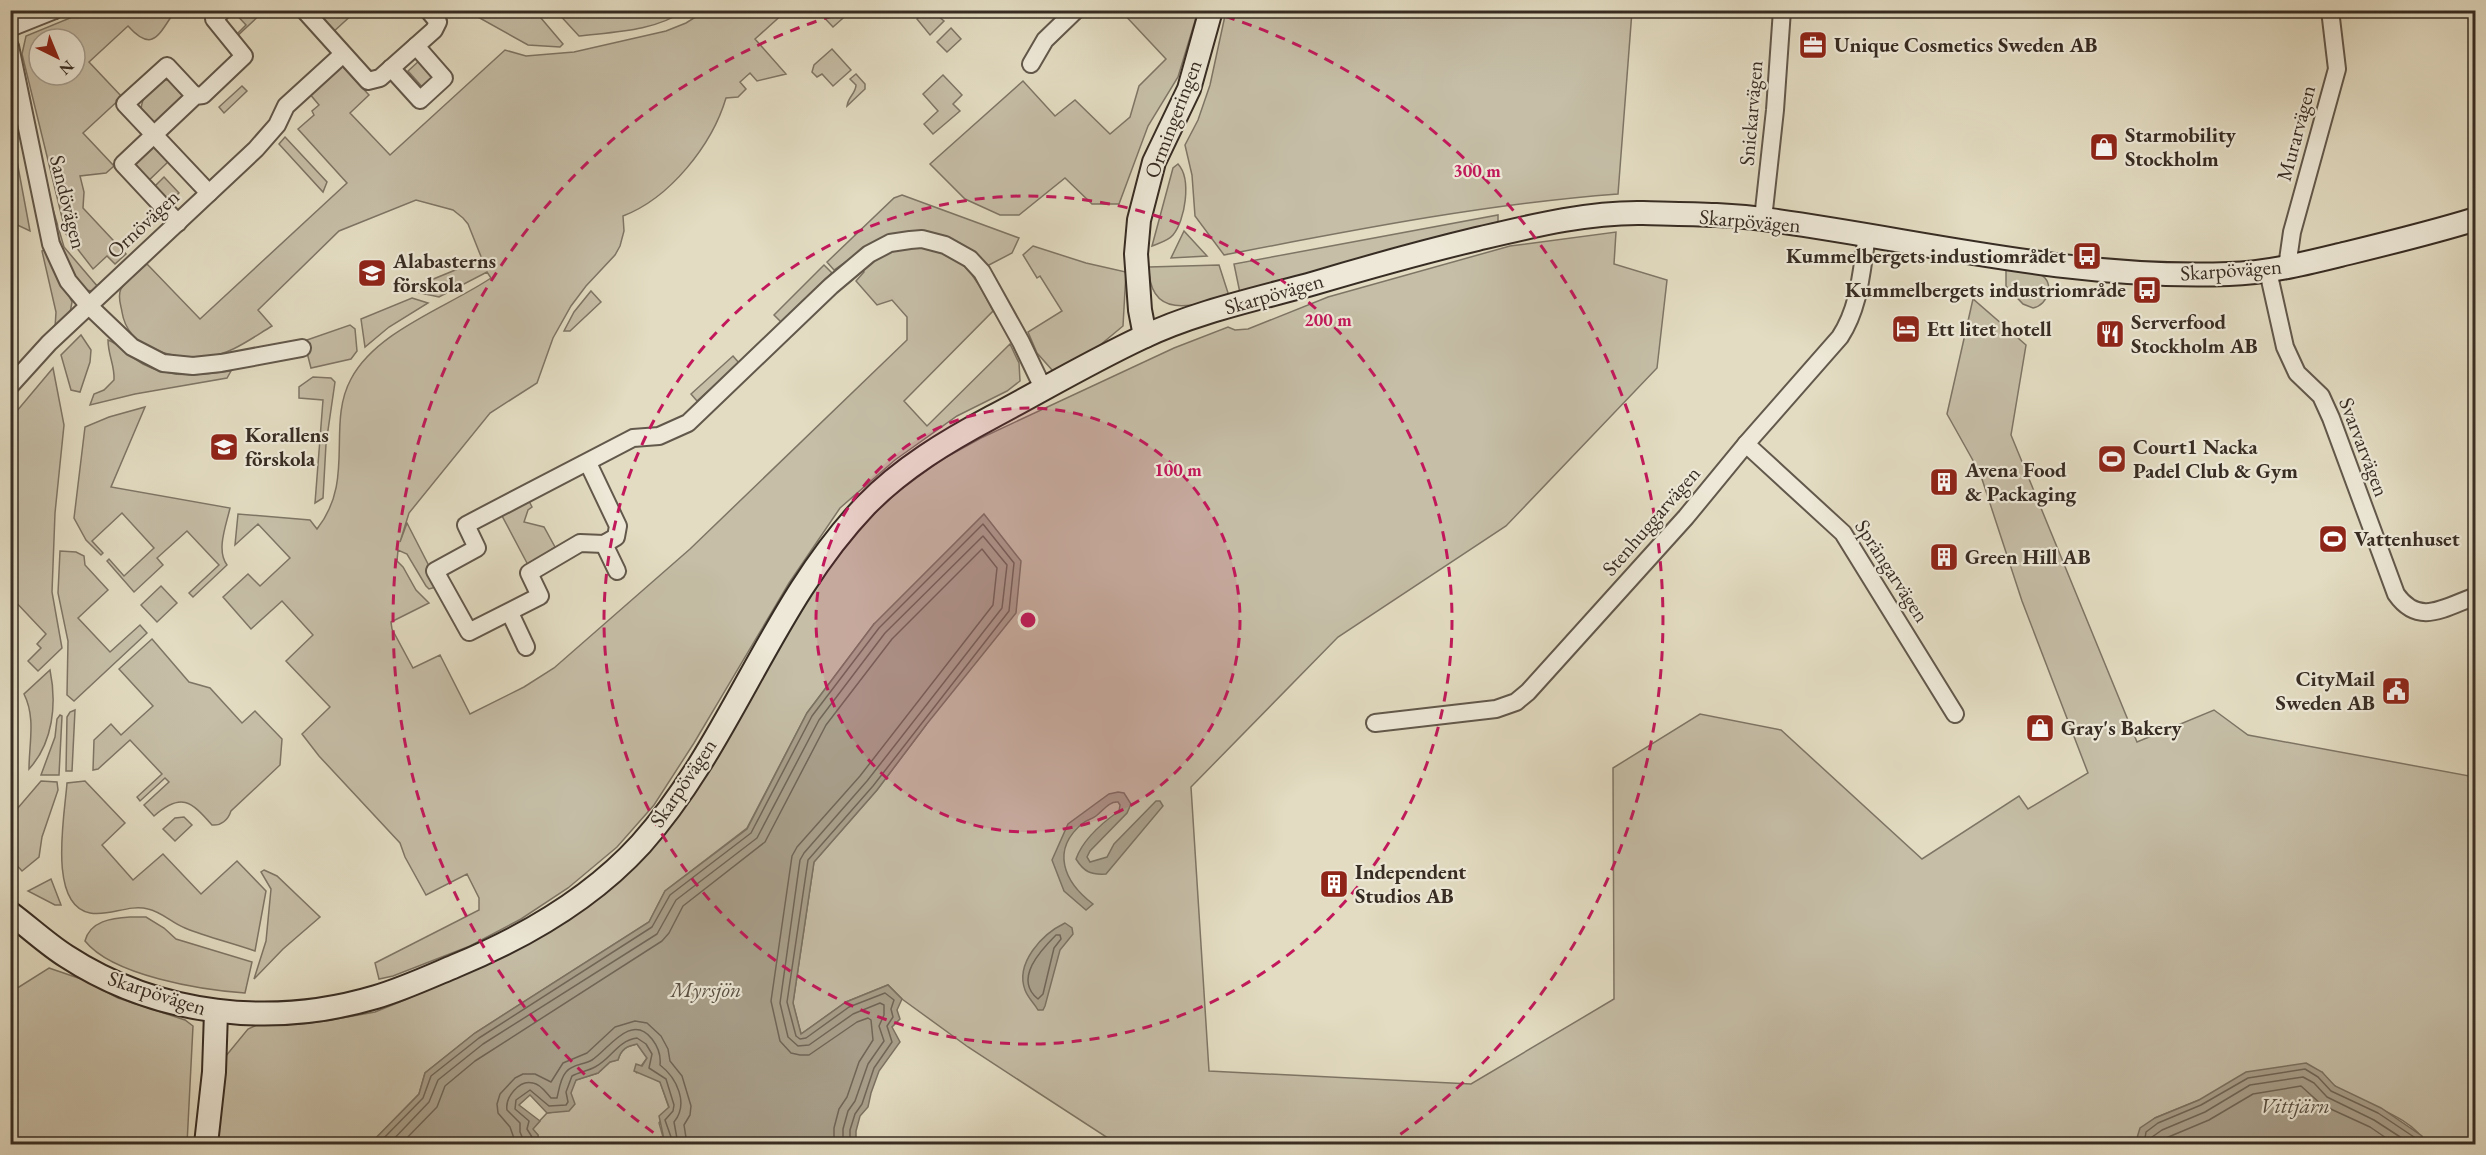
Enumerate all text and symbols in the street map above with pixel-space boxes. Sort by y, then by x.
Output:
north arrow [27,27,87,87]
office icon: Unique Cosmetics Sweden AB [1797,29,1829,61]
place label: Unique Cosmetics Sweden AB [1834,31,2097,58]
text: N [55,56,79,80]
street label: Ormingeringen [1138,56,1207,182]
street label: Snickarvägen [1732,59,1769,167]
street label: Murarvägen [2270,82,2321,184]
place label: Starmobility Stockholm [2125,121,2237,172]
shop icon: Starmobility Stockholm [2088,131,2120,163]
street label: Sandövägen [44,152,93,252]
text: 300 m [1453,159,1501,182]
street label: Ornövägen [101,183,185,264]
street label: Skarpövägen [1698,203,1802,238]
bus stop icon: Kummelbergets industiområdet [2071,240,2103,272]
place label: Kummelbergets industiområdet [1786,242,2066,269]
place label: Alabasterns förskola [392,247,496,298]
street label: Skarpövägen [2179,252,2283,287]
school or university icon: Alabasterns förskola [356,257,388,289]
street label: Skarpövägen [1221,267,1326,321]
bus stop icon: Kummelbergets industriområde [2131,274,2163,306]
place label: Kummelbergets industriområde [1845,276,2126,303]
text: 200 m [1304,308,1352,331]
place label: Serverfood Stockholm AB [2131,308,2258,359]
hotel icon: Ett litet hotell [1890,313,1922,345]
place label: Ett litet hotell [1927,315,2052,342]
restaurant icon: Serverfood Stockholm AB [2094,318,2126,350]
street label: Svarvarvägen [2333,393,2396,500]
place label: Korallens förskola [245,421,329,472]
school or university icon: Korallens förskola [208,431,240,463]
place label: Court1 Nacka Padel Club & Gym [2133,433,2298,484]
sports icon: Court1 Nacka Padel Club & Gym [2096,443,2128,475]
place label: Avena Food & Packaging [1964,456,2077,507]
text: 100 m [1154,458,1202,481]
street label: Stenhuggarvägen [1596,460,1706,581]
building icon: Avena Food & Packaging [1928,466,1960,498]
street label: Sprängarvägen [1849,514,1936,627]
sports icon: Vattenhuset [2317,523,2349,555]
place label: Vattenhuset [2354,525,2460,552]
building icon: Green Hill AB [1928,541,1960,573]
place label: Green Hill AB [1965,543,2091,570]
centre of rings [1018,610,1038,630]
place label: CityMail Sweden AB [2276,665,2375,716]
public building icon: CityMail Sweden AB [2380,675,2412,707]
shop icon: Gray's Bakery [2024,712,2056,744]
place label: Gray's Bakery [2061,714,2183,741]
street label: Skarpövägen [643,733,722,832]
place label: Independent Studios AB [1355,858,1466,909]
building icon: Independent Studios AB [1318,868,1350,900]
street label: Skarpövägen [105,964,210,1021]
water label: Myrsjön [669,975,741,1004]
water label: Vittjärn [2260,1091,2330,1120]

